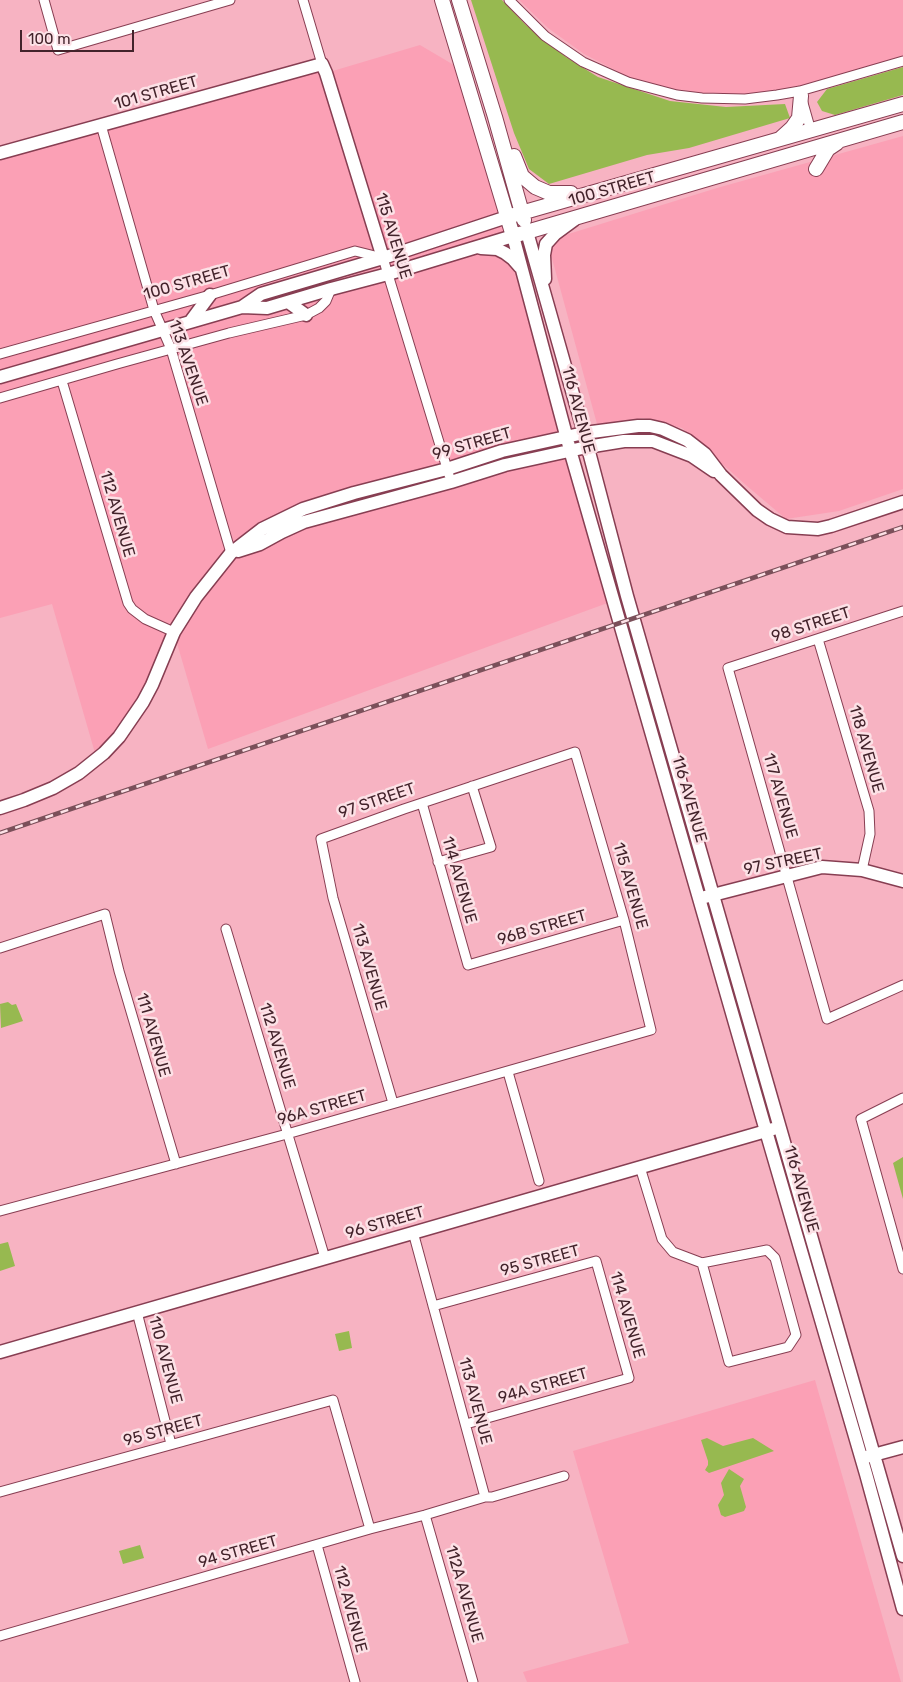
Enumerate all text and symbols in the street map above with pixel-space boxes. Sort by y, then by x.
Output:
scale bar [22,20,136,52]
text: 100 m [28,30,70,48]
street label: 101 STREET [112,72,200,114]
street label: 100 STREET [566,167,658,211]
street label: 115 AVENUE [371,191,415,281]
street label: 100 STREET [141,261,233,305]
street label: 113 AVENUE [164,318,212,408]
street label: 116 AVENUE [557,364,599,456]
street label: 99 STREET [430,424,514,464]
street label: 112 AVENUE [95,469,139,559]
street label: 98 STREET [769,603,853,647]
street label: 118 AVENUE [844,703,888,795]
street label: 117 AVENUE [759,751,801,841]
street label: 116 AVENUE [667,753,711,845]
street label: 97 STREET [336,779,418,823]
street label: 114 AVENUE [437,834,481,926]
street label: 115 AVENUE [608,840,652,932]
street label: 97 STREET [742,844,824,880]
street label: 96B STREET [495,906,589,950]
street label: 113 AVENUE [347,921,391,1013]
street label: 111 AVENUE [132,991,174,1079]
street label: 112 AVENUE [255,1001,299,1091]
street label: 96A STREET [275,1086,369,1130]
street label: 116 AVENUE [779,1143,823,1235]
street label: 96 STREET [343,1203,427,1243]
street label: 95 STREET [498,1241,582,1281]
street label: 114 AVENUE [605,1269,649,1361]
street label: 110 AVENUE [144,1314,186,1406]
street label: 113 AVENUE [454,1355,496,1447]
street label: 94A STREET [496,1364,590,1408]
street label: 95 STREET [121,1411,205,1451]
street label: 94 STREET [196,1532,280,1572]
street label: 112A AVENUE [441,1543,487,1645]
street label: 112 AVENUE [329,1563,371,1655]

